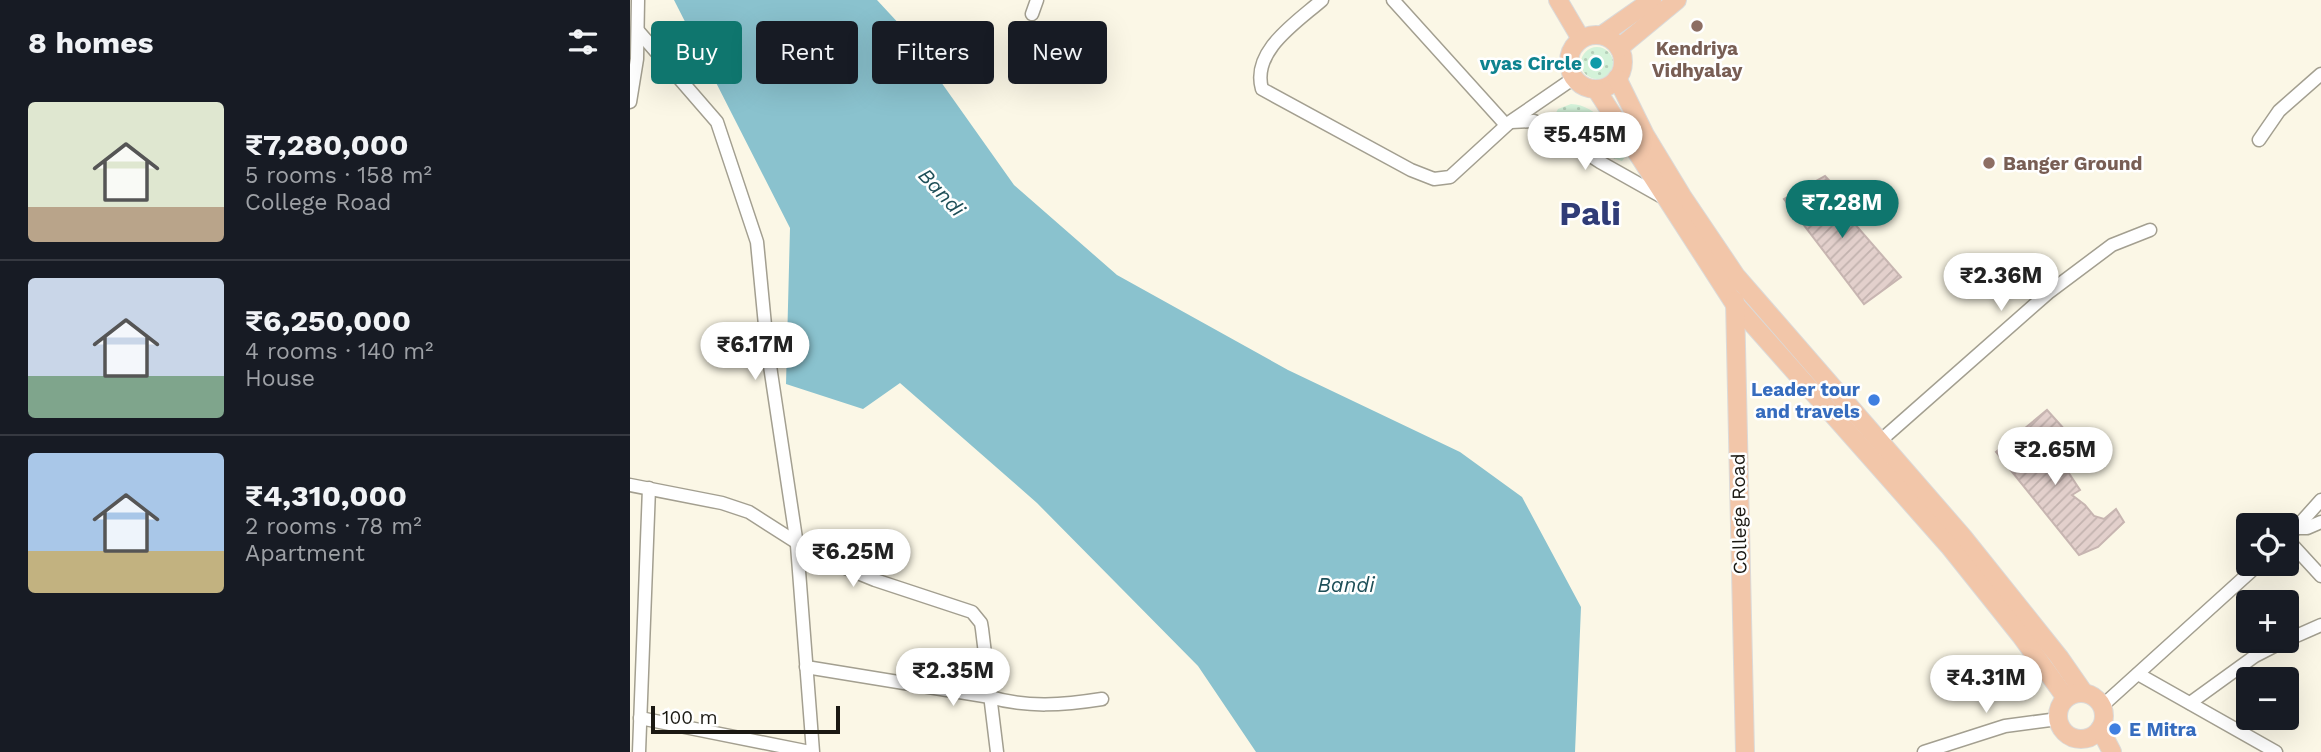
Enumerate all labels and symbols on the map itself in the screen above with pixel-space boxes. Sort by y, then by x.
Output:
marker: Kendriya Vidhyalay [1689,18,1705,34]
place label: Kendriya Vidhyalay [1652,37,1743,82]
place label: vyas Circle [1479,52,1582,75]
marker: vyas Circle [1588,55,1604,71]
pin: ₹5.45M [1528,113,1642,172]
place label: Banger Ground [2003,152,2142,175]
marker: Banger Ground [1981,155,1997,171]
water label: Bandi [913,163,971,222]
pin: ₹7.28M [1785,180,1899,240]
district label: Pali [1559,194,1621,233]
pin: ₹2.36M [1944,254,2058,313]
pin: ₹6.17M [698,322,812,382]
place label: Leader tour and travels [1751,378,1861,423]
marker: Leader tour and travels [1866,392,1882,408]
pin: ₹2.65M [1998,428,2112,487]
street label: College Road [1726,453,1752,575]
pin: ₹6.25M [796,530,910,589]
water label: Bandi [1317,572,1375,597]
pin: ₹2.35M [896,648,1010,708]
pin: ₹4.31M [1929,656,2043,715]
scale bar [651,703,840,735]
place label: E Mitra [2129,718,2197,741]
marker: E Mitra [2107,721,2123,737]

